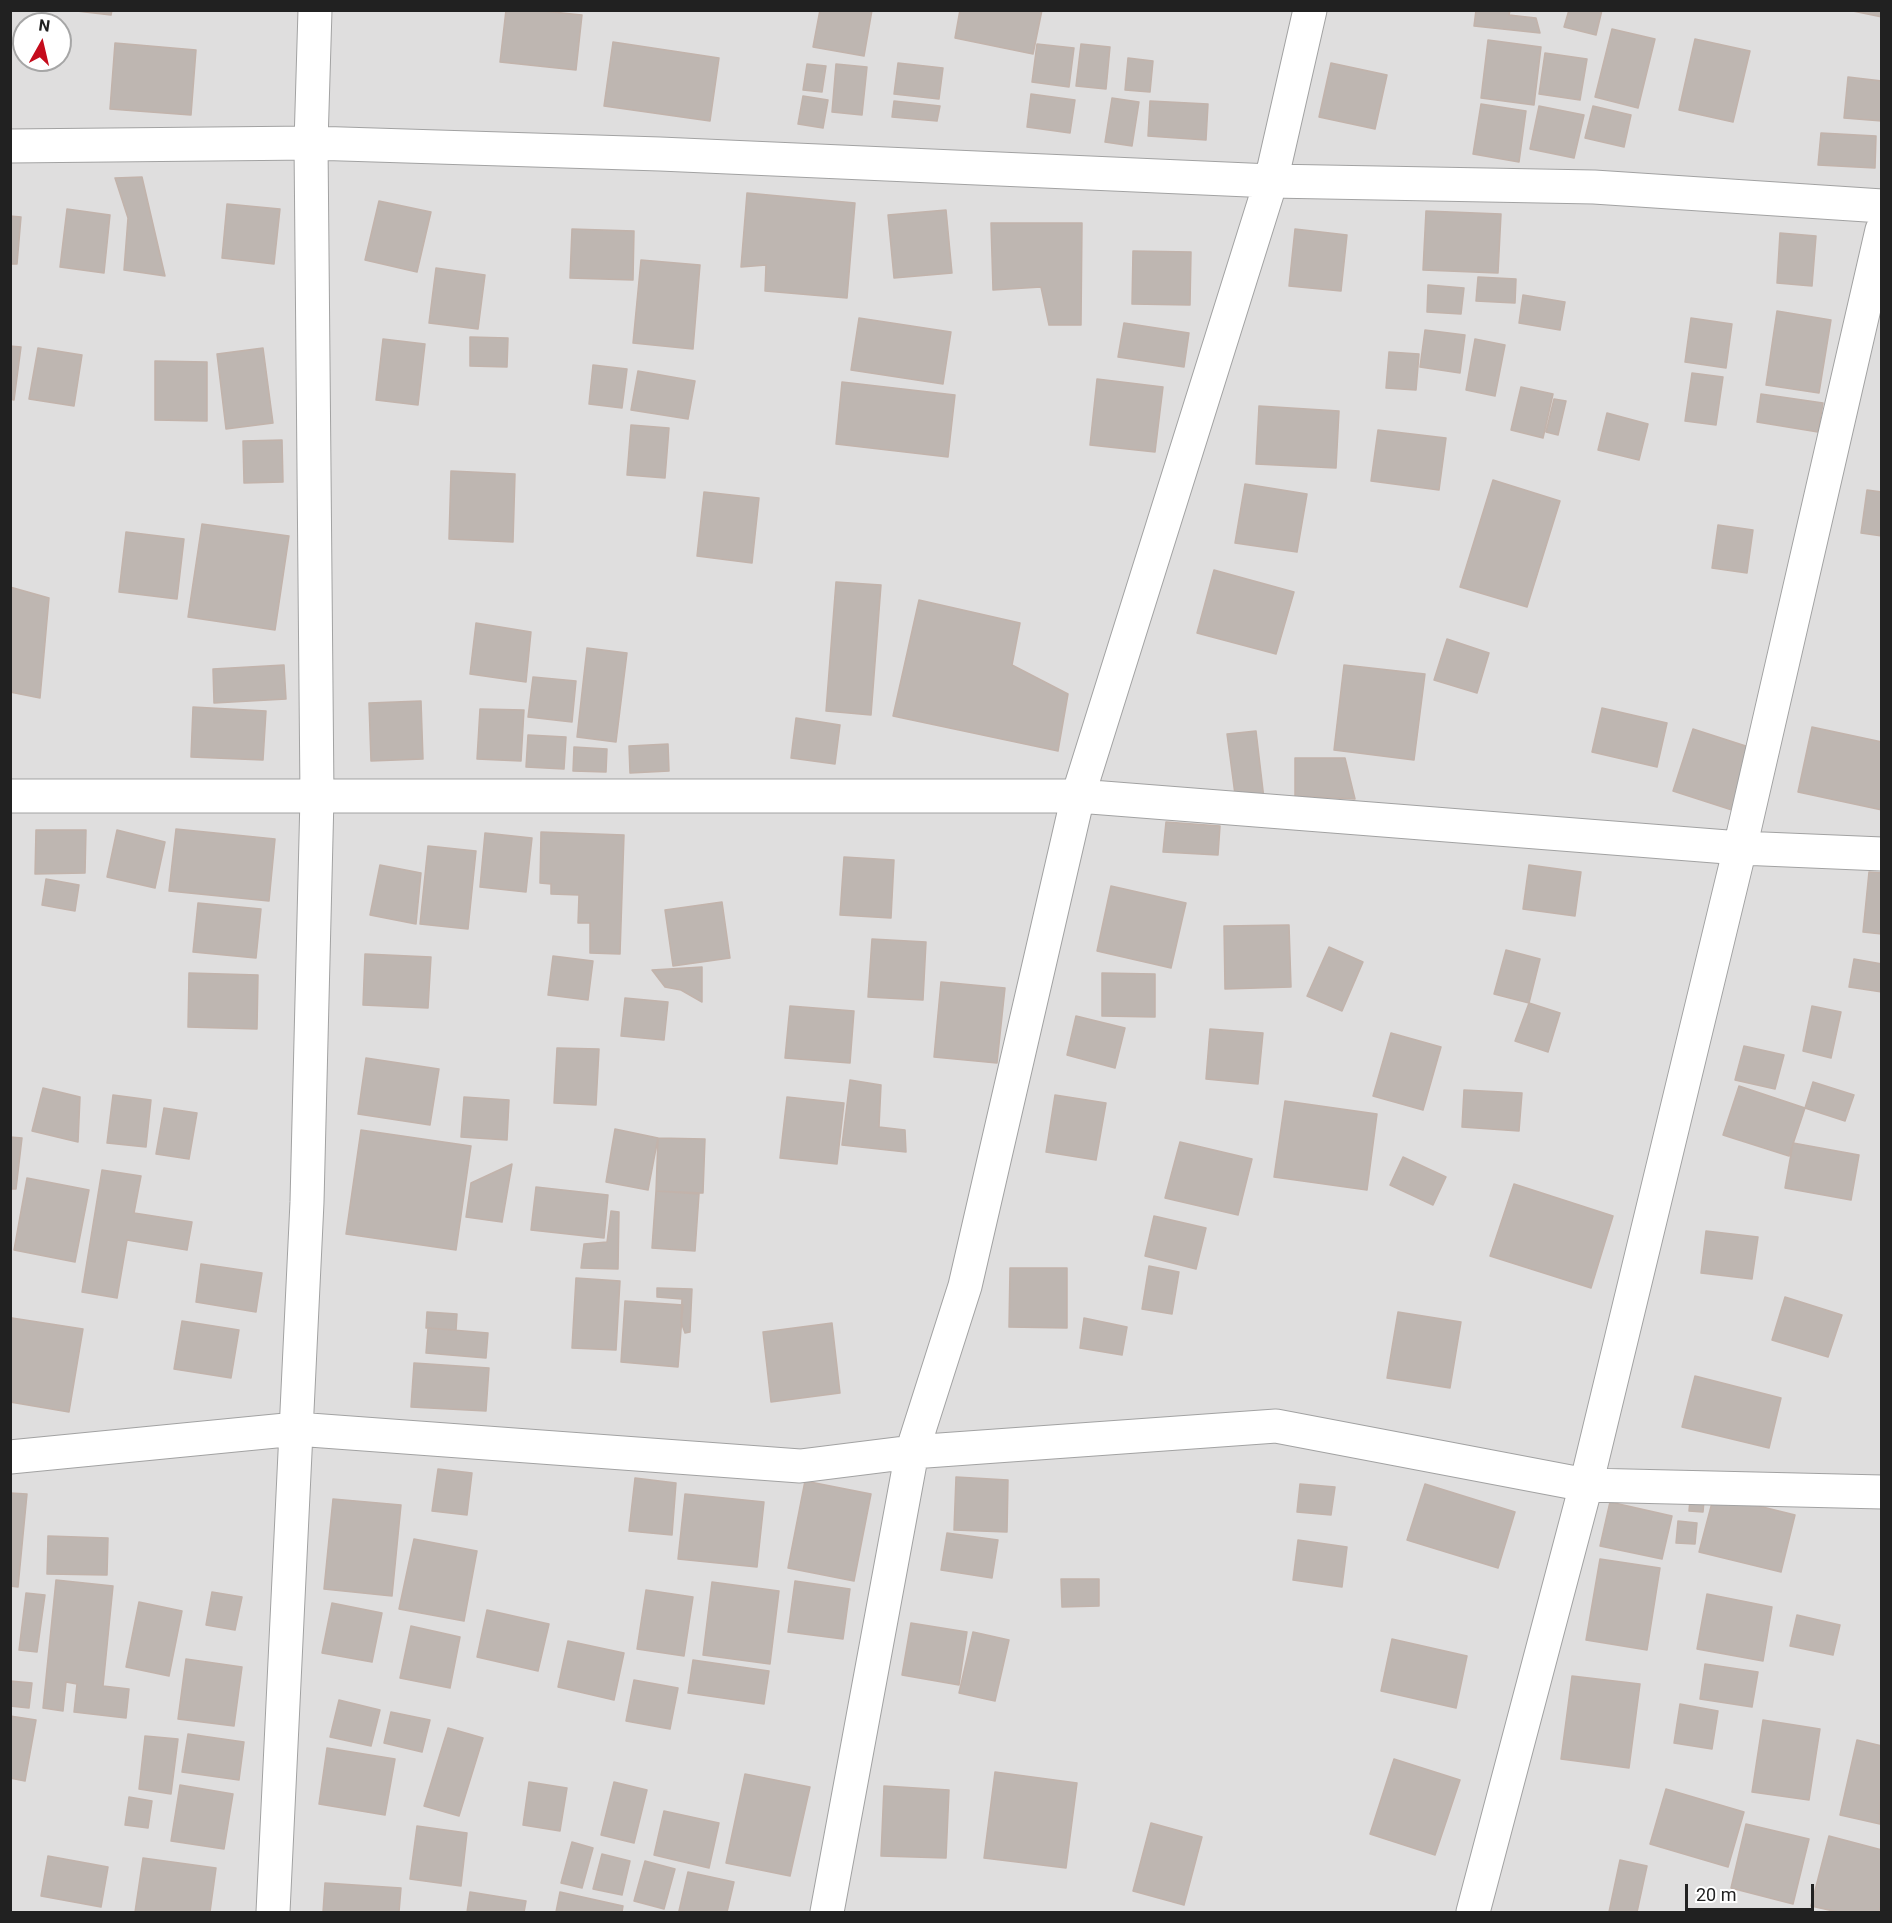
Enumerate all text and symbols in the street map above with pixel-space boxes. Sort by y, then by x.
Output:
north arrow [12,12,72,72]
text: N [37,15,51,36]
scale bar [1688,1872,1817,1910]
text: 20 m [1696,1884,1736,1905]

